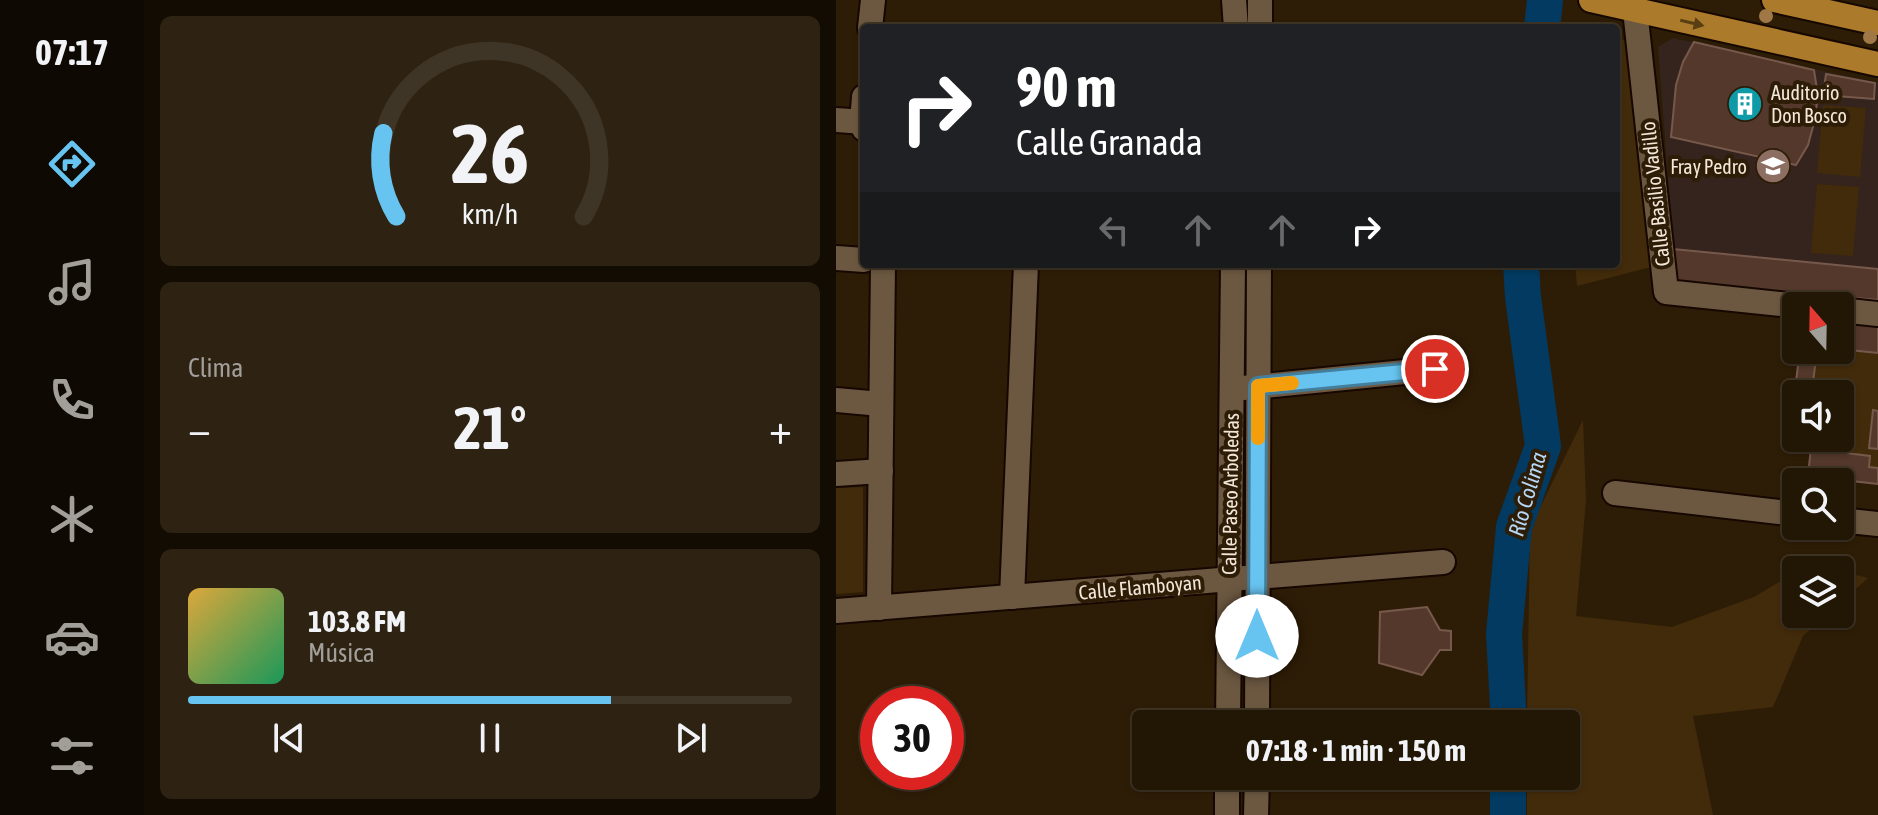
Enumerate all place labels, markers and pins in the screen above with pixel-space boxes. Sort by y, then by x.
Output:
place label: Auditorio Don Bosco [1771,81,1847,127]
building icon: Auditorio Don Bosco [1726,85,1764,123]
school or university icon: Fray Pedro [1754,147,1792,185]
place label: Fray Pedro [1670,155,1747,178]
pin [1401,335,1469,403]

